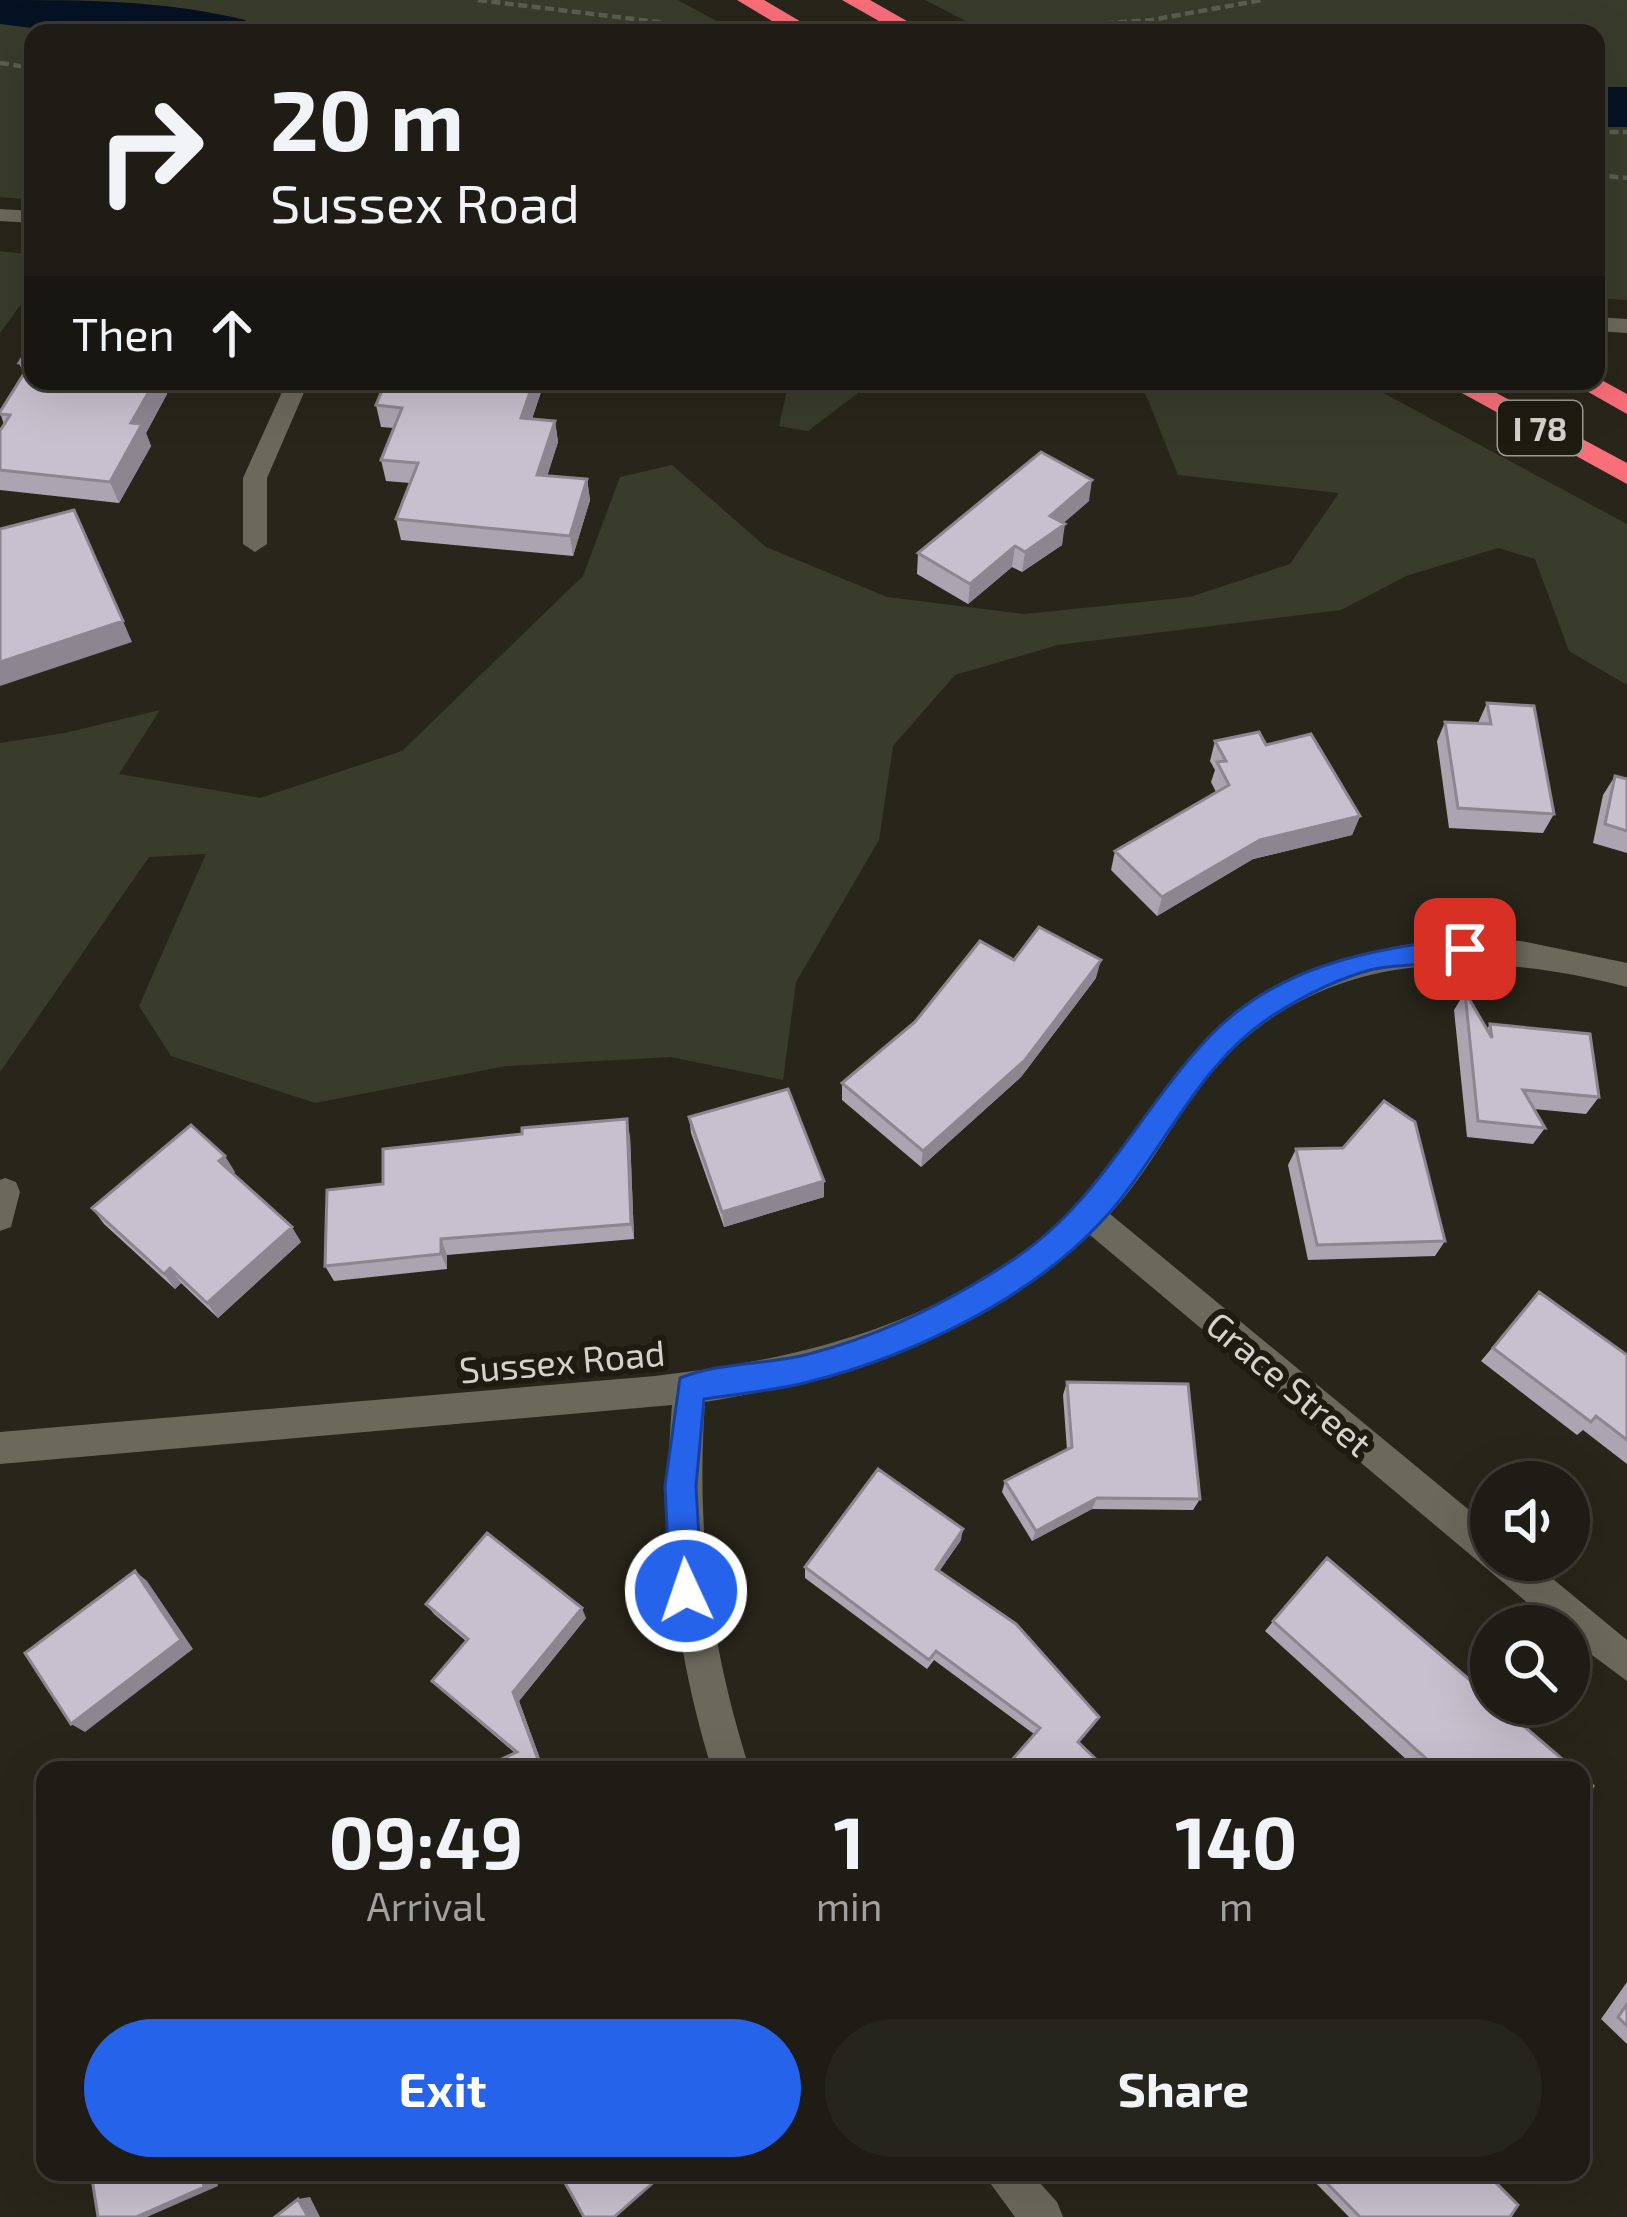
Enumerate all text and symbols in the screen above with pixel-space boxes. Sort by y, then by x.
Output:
text: 20 m [270,67,464,168]
icon: right [72,72,228,228]
text: Sussex Road [270,169,580,234]
icon: ahead [199,300,265,366]
text: Then [72,306,175,360]
road number: I 78 [1498,401,1582,455]
pin [1414,898,1516,1000]
icon: arrive [1432,916,1498,982]
street label: Grace Street [1199,1302,1381,1464]
street label: Sussex Road [457,1330,667,1390]
map controls [1470,1461,1590,1725]
button: sound [1470,1461,1590,1581]
position arrow [623,1528,749,1654]
button: search [1470,1605,1590,1725]
text: 09:49 [329,1797,523,1883]
text: 1 [834,1797,865,1883]
text: 140 [1175,1797,1297,1883]
text: Arrival [367,1882,485,1929]
text: min [816,1882,882,1929]
text: m [1219,1882,1253,1929]
button: Exit [84,2019,801,2157]
button: Share [825,2019,1542,2157]

